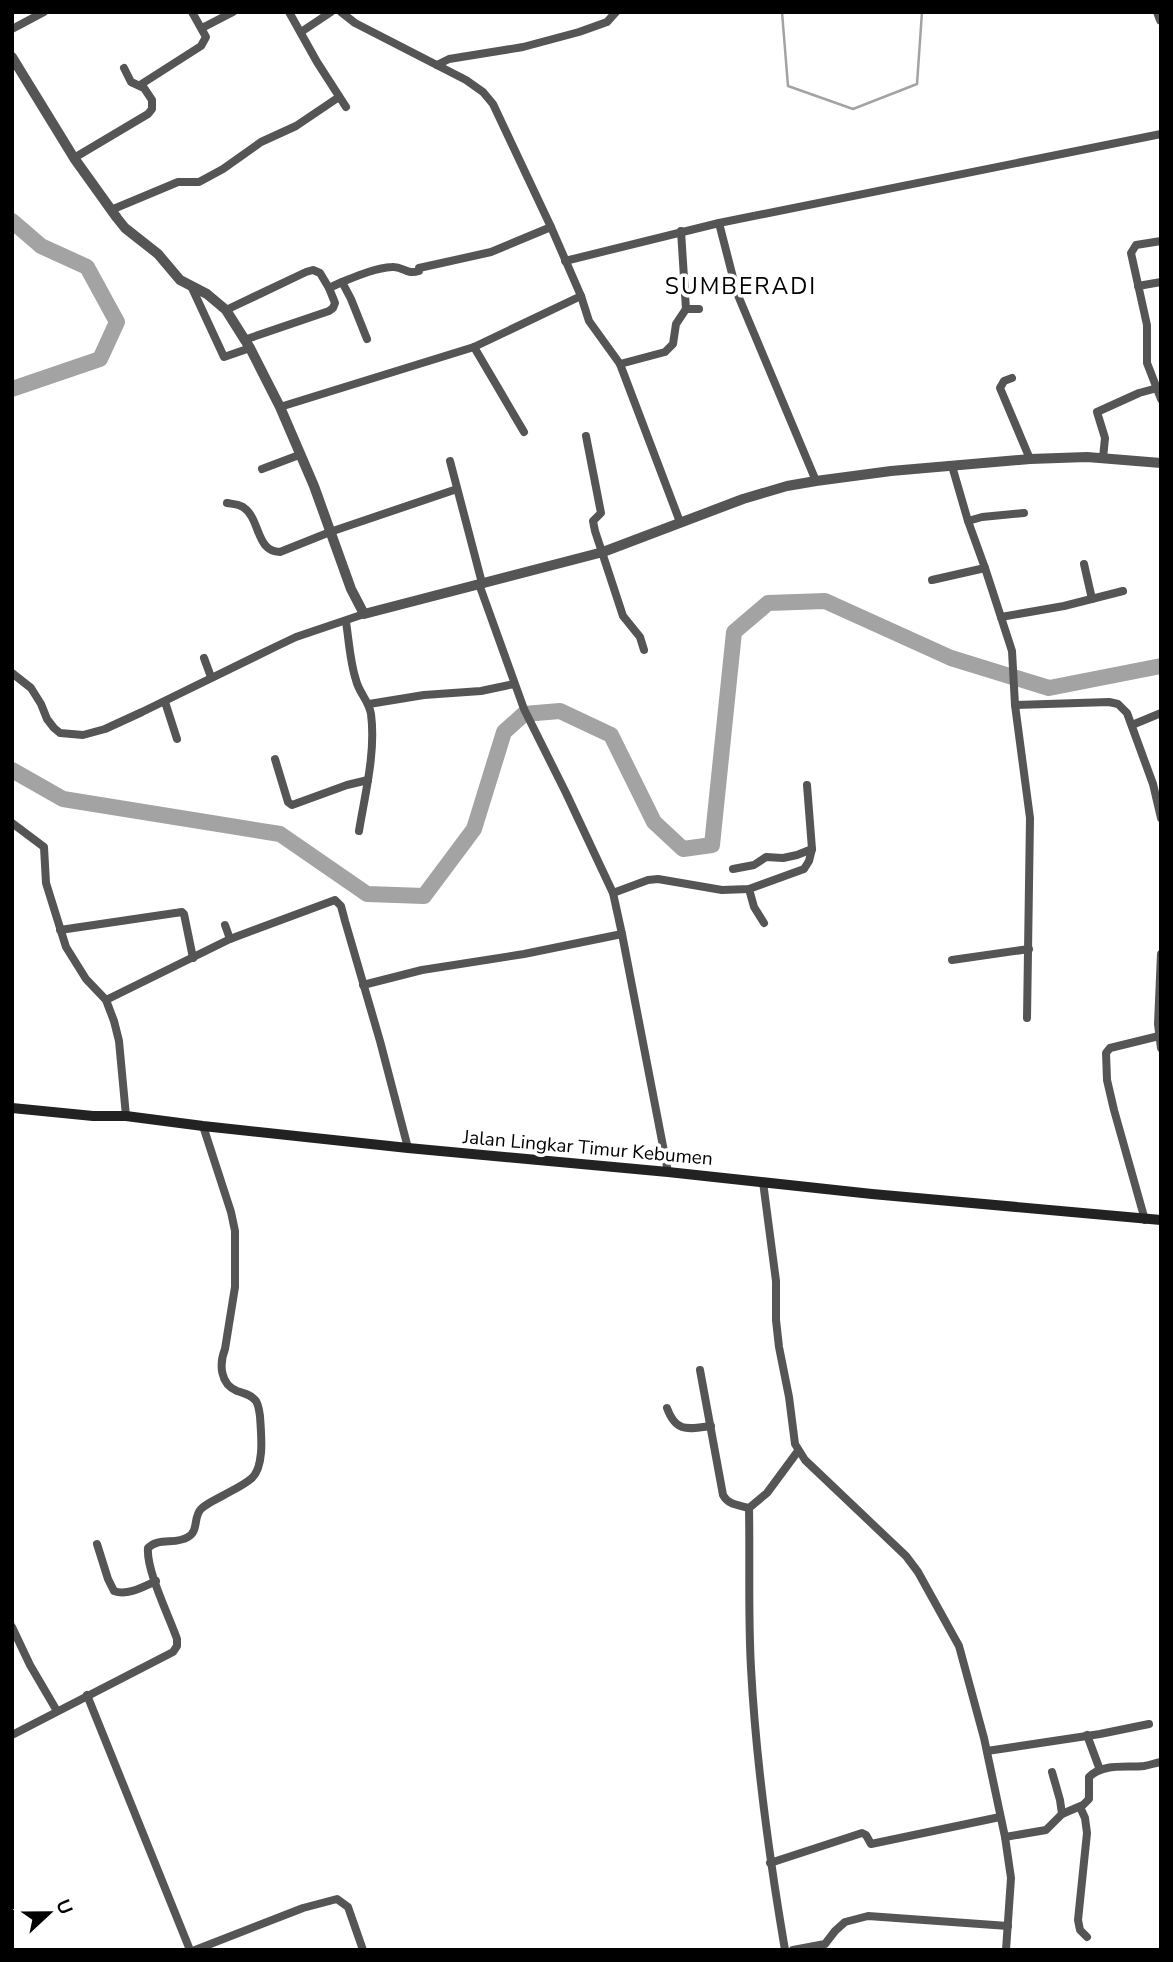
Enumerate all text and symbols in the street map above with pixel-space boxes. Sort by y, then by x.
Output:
district label: SUMBERADI [665,271,817,302]
street label: Jalan Lingkar Timur Kebumen [461,1124,714,1172]
north arrow [14,1878,84,1948]
text: U [49,1896,79,1918]

